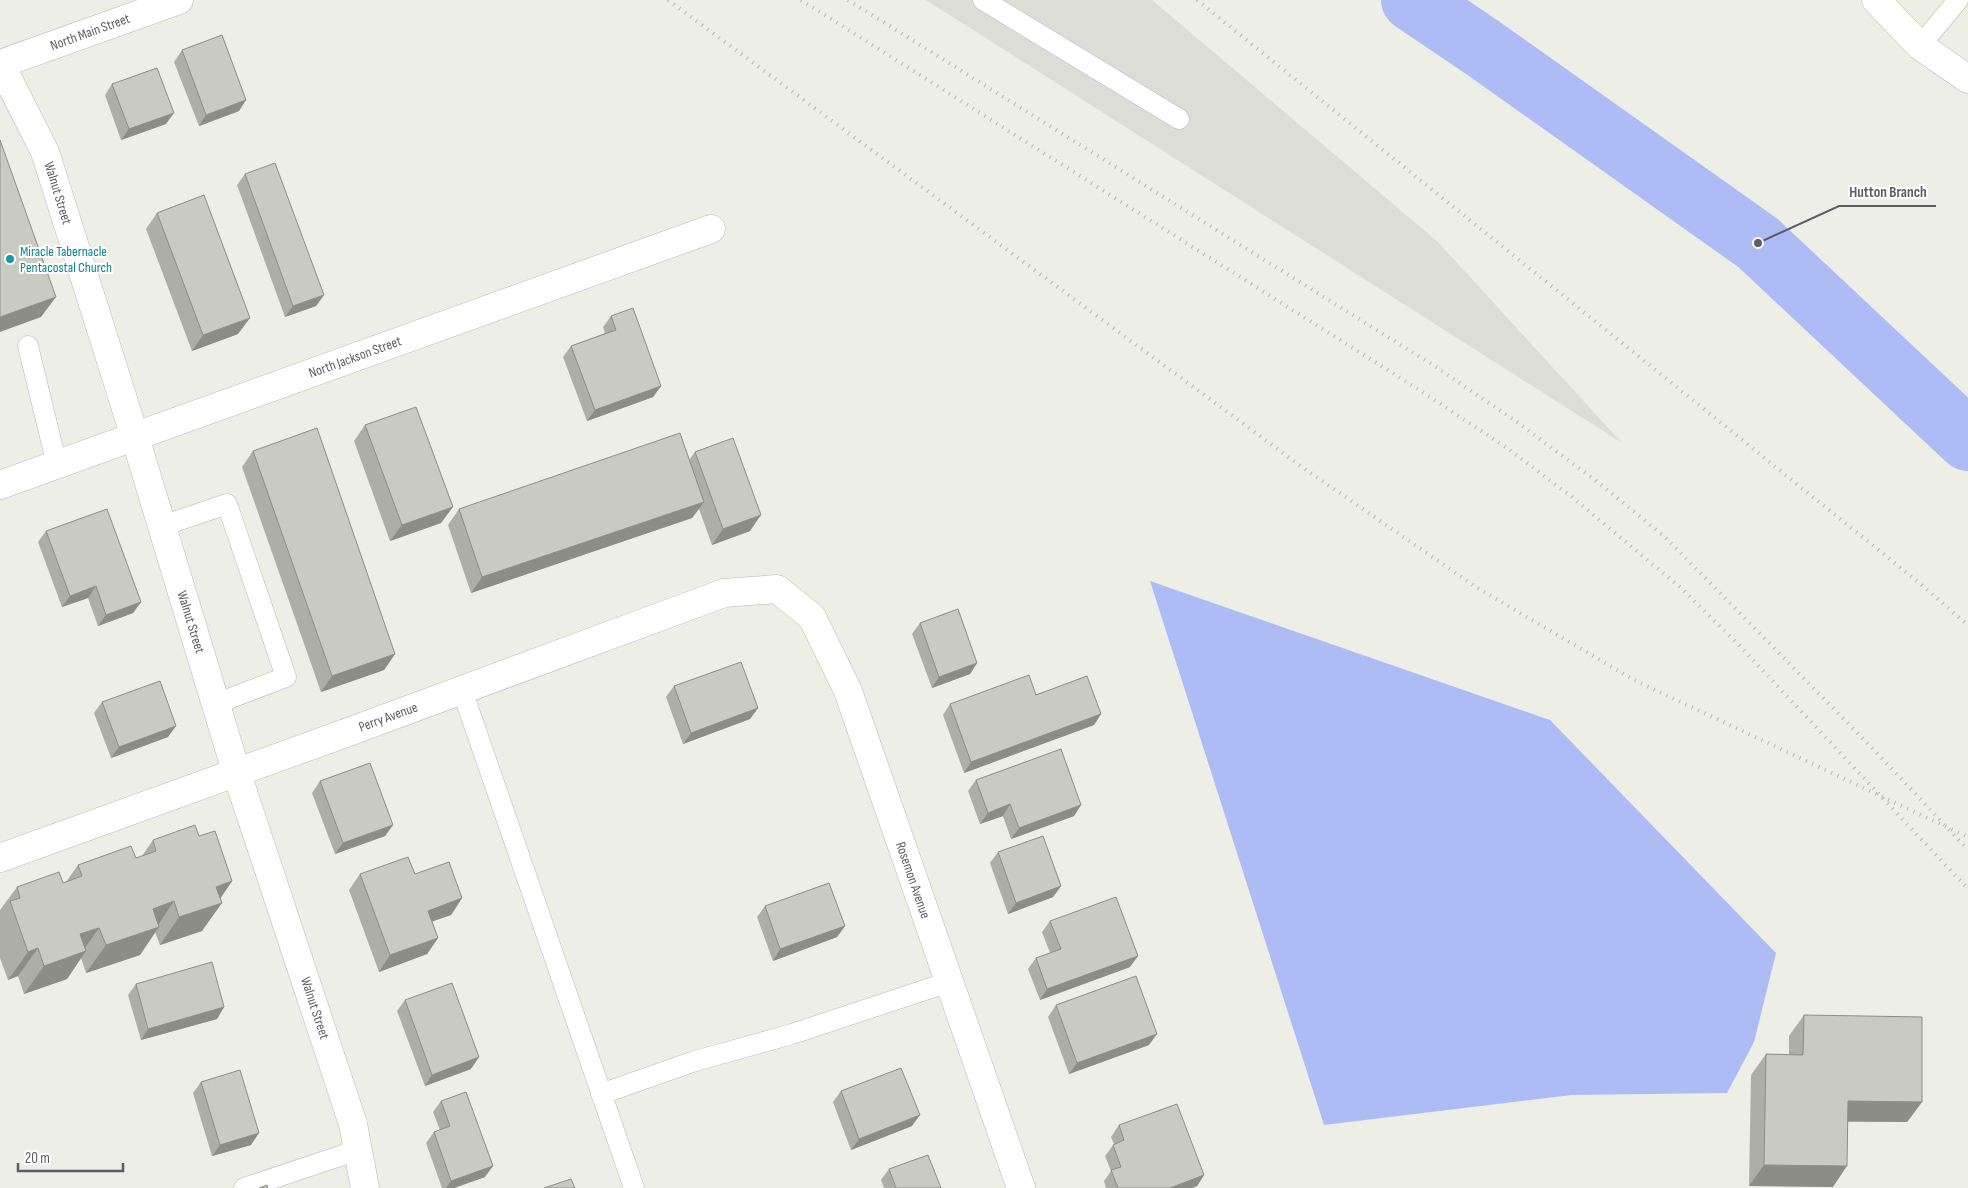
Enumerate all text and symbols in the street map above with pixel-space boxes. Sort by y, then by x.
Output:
street label: North Main Street [48,10,132,54]
street label: Walnut Street [40,160,76,226]
callout: Hutton Branch [1839,176,1936,206]
text: Hutton Branch [1849,183,1927,202]
place label: Miracle Tabernacle Pentacostal Church [20,243,112,276]
marker: Miracle Tabernacle Pentacostal Church [4,253,16,265]
street label: North Jackson Street [306,332,404,382]
street label: Walnut Street [173,589,209,655]
street label: Perry Avenue [356,698,420,736]
street label: Rosemon Avenue [892,839,934,921]
street label: Walnut Street [297,975,333,1041]
scale bar [18,1140,122,1172]
text: 20 m [25,1149,50,1168]

